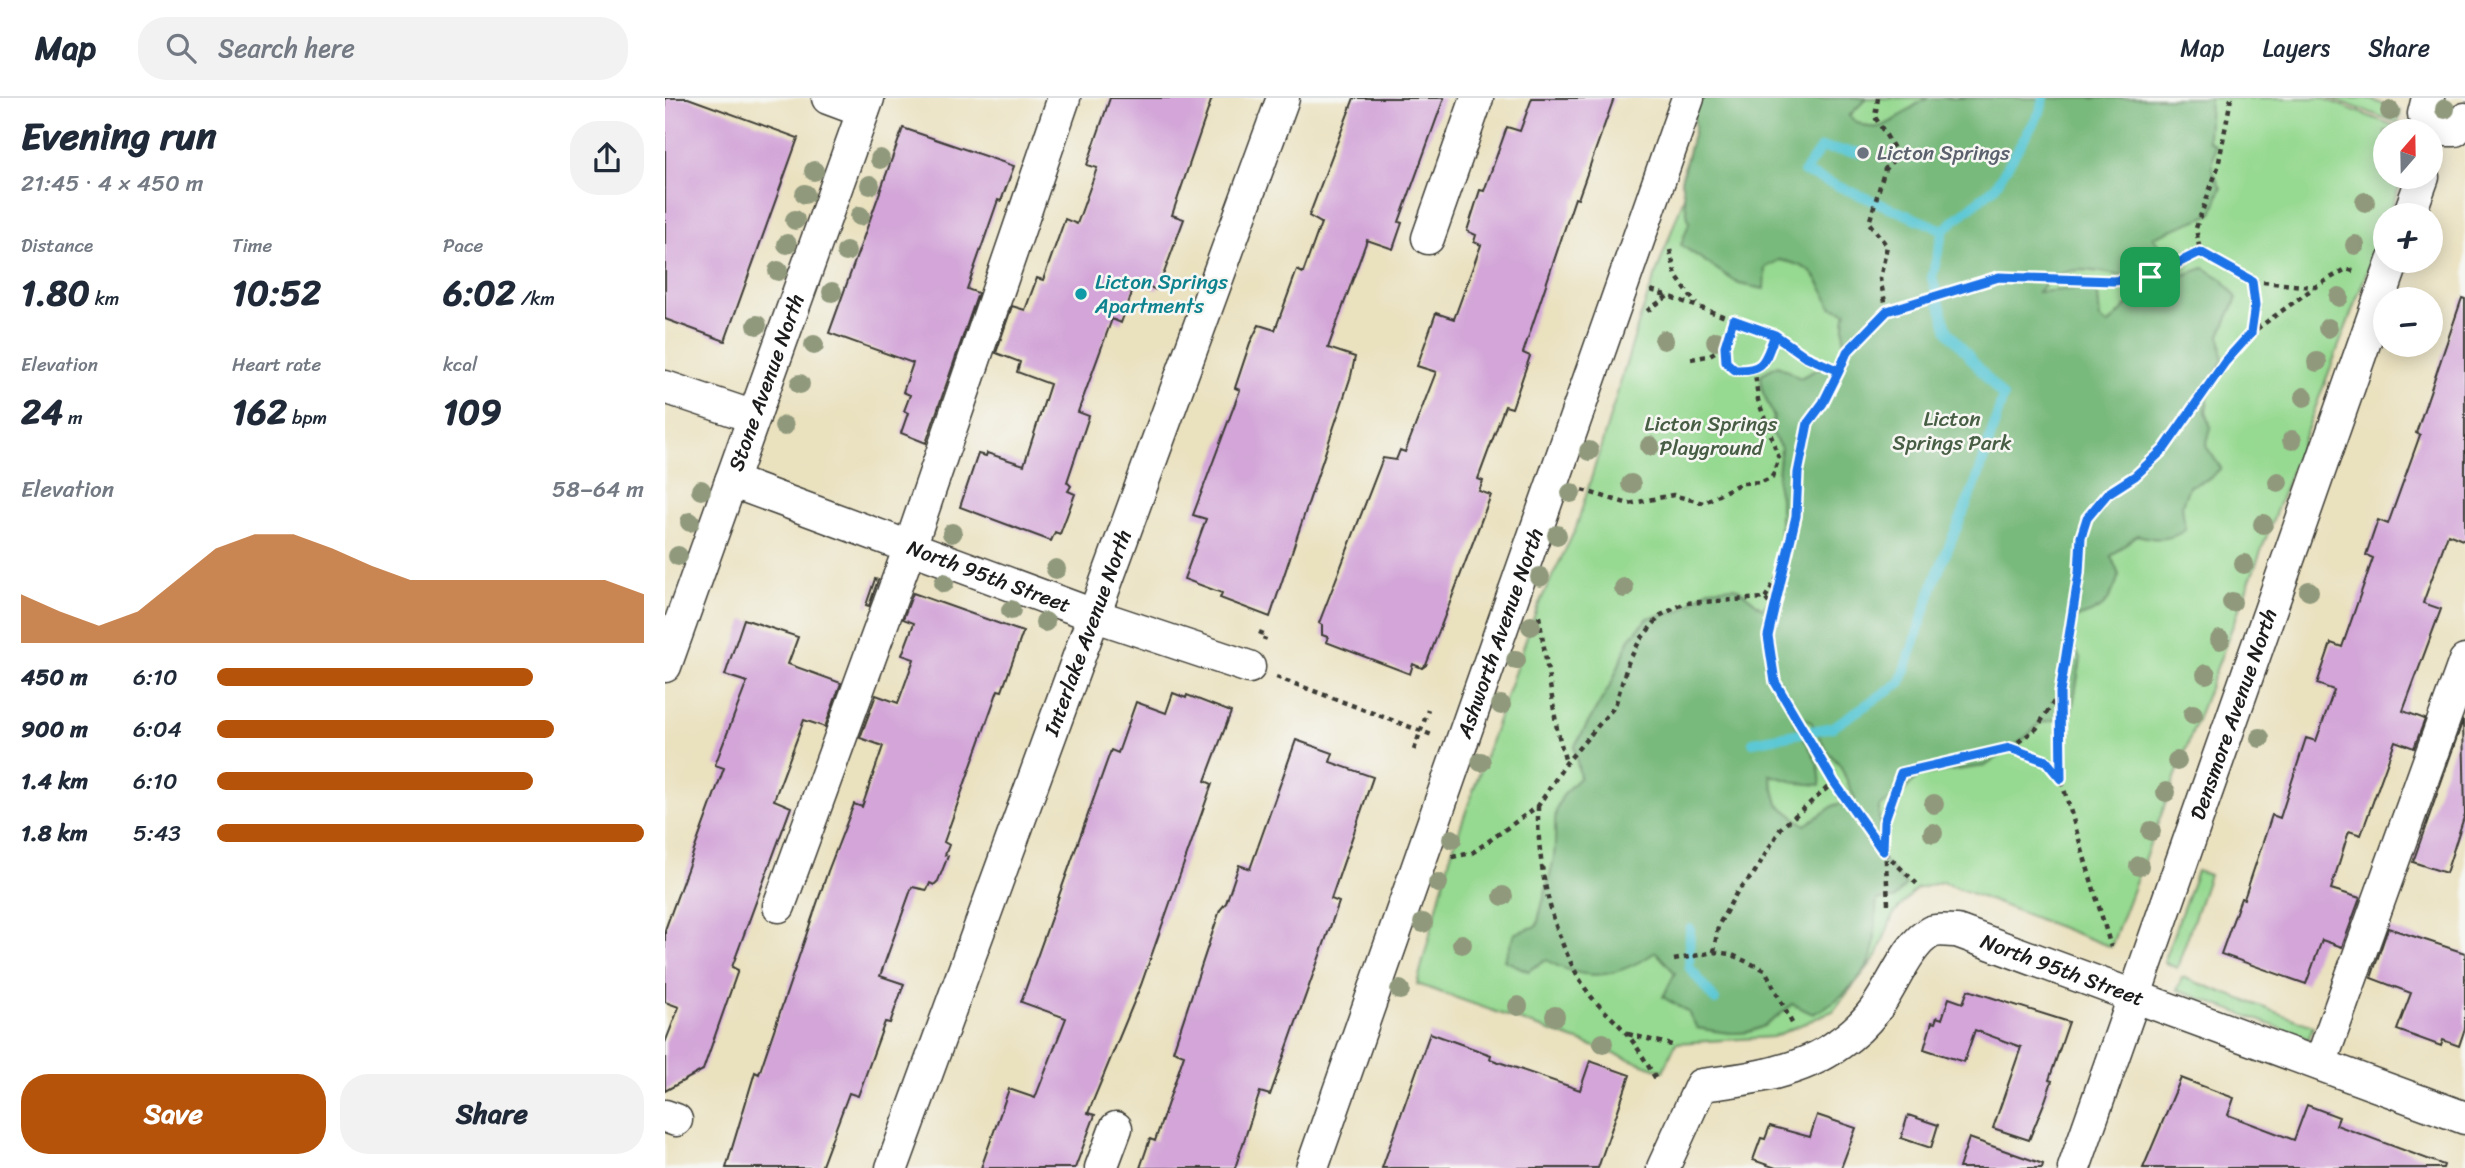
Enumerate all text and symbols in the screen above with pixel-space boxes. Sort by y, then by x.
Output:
search box [138,17,628,80]
text: Map [35,19,96,77]
text: Search here [218,25,355,71]
text: Map [2180,27,2225,69]
text: Layers [2263,27,2330,69]
text: Share [2368,27,2430,69]
icon: search [162,29,200,67]
text: Evening run [21,103,217,170]
north arrow [2373,119,2443,189]
map controls [2373,119,2443,357]
button: share [570,121,644,195]
place label: Licton Springs [1877,134,2010,172]
marker: Licton Springs [1855,145,1871,161]
text: 21:45 · 4 × 450 m [21,163,203,204]
button: + [2373,203,2443,273]
text: Distance [21,229,93,262]
text: Time [232,229,272,262]
text: Pace [443,229,483,262]
pin [2120,247,2180,307]
icon: arrive [2131,258,2169,296]
text: 1.80 [21,262,90,324]
text: 10:52 [232,262,321,324]
text: 6:02 [443,262,516,324]
place label: Licton Springs Apartments [1094,263,1228,325]
text: km [90,282,119,315]
text: /km [516,282,555,315]
marker: Licton Springs Apartments [1073,286,1089,302]
button: − [2373,287,2443,357]
street label: Stone Avenue North [717,288,816,477]
text: Elevation [21,348,98,381]
text: Heart rate [232,348,321,381]
text: kcal [443,348,478,381]
text: 24 [21,381,63,443]
text: 162 [232,381,287,443]
text: 109 [443,381,502,443]
park label: Licton Springs Park [1893,400,2012,462]
text: m [63,401,83,434]
text: bpm [287,401,327,434]
park label: Licton Springs Playground [1644,405,1778,467]
text: Elevation [21,469,114,510]
text: 58–64 m [552,469,644,510]
street label: Ashworth Avenue North [1445,523,1554,744]
street label: Interlake Avenue North [1032,524,1143,742]
street label: North 95th Street [902,529,1076,624]
street label: Densmore Avenue North [2179,603,2288,825]
text: 450 m [21,657,88,698]
text: 6:10 [133,657,177,698]
text: 900 m [21,709,88,750]
text: 6:04 [133,709,182,750]
text: 1.4 km [21,761,88,802]
text: 6:10 [133,761,177,802]
text: 1.8 km [21,813,88,854]
text: 5:43 [133,813,181,854]
street label: North 95th Street [1975,922,2150,1017]
button: Save [21,1074,326,1154]
button: Share [340,1074,644,1154]

